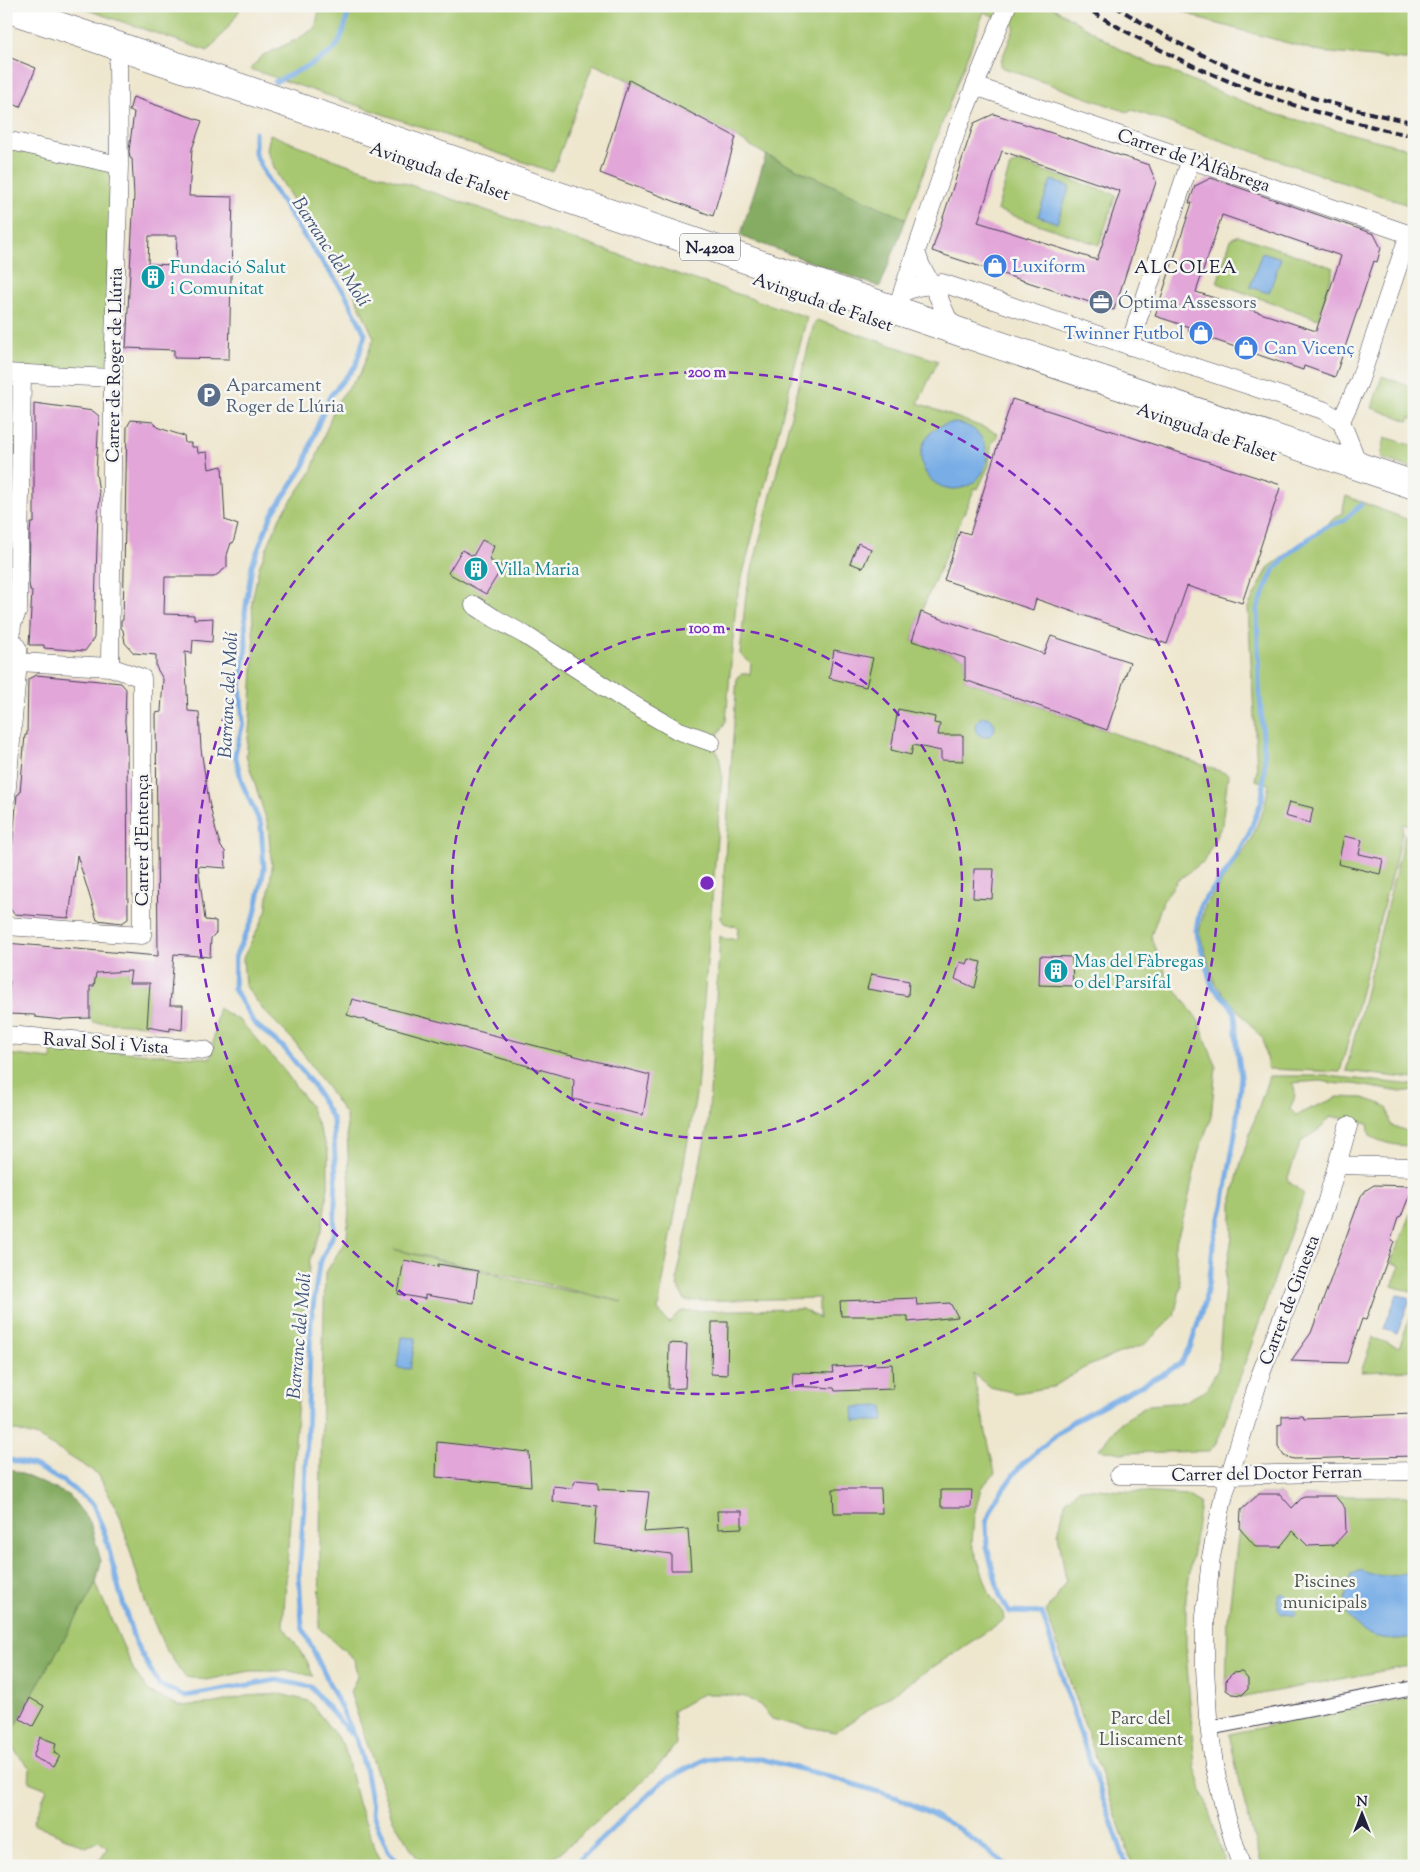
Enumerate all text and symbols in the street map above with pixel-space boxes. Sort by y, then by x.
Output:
street label: Carrer de l'Àlfàbrega [1113,123,1273,200]
street label: Avinguda de Falset [366,137,513,209]
water label: Barranc del Molí [284,192,376,313]
road number: N-420a [680,233,740,260]
shop icon: Luxiform [982,253,1008,279]
place label: Luxiform [1012,255,1086,281]
district label: ALCOLEA [1134,255,1238,282]
place label: Fundació Salut i Comunitat [170,256,286,303]
building icon: Fundació Salut i Comunitat [140,264,166,290]
street label: Carrer de Roger de Llúria [101,267,131,463]
street label: Avinguda de Falset [749,268,896,340]
office icon: Óptima Assessors [1088,289,1114,315]
place label: Óptima Assessors [1118,290,1257,317]
shop icon: Twinner Futbol [1188,320,1214,346]
place label: Twinner Futbol [1064,322,1184,348]
shop icon: Can Vicenç [1233,335,1259,361]
place label: Can Vicenç [1264,337,1355,363]
text: 200 m [688,363,727,384]
place label: Aparcament Roger de Llúria [226,374,344,421]
parking icon: Aparcament Roger de Llúria [196,382,222,408]
street label: Avinguda de Falset [1133,398,1280,470]
building icon: Villa Maria [463,556,489,582]
place label: Villa Maria [494,558,580,584]
text: 100 m [689,619,726,640]
water label: Barranc del Molí [213,631,246,759]
street label: Carrer d'Entença [131,774,157,906]
centre of rings [698,874,716,892]
place label: Mas del Fàbregas o del Parsifal [1074,950,1204,997]
building icon: Mas del Fàbregas o del Parsifal [1043,958,1069,984]
street label: Raval Sol i Vista [42,1028,170,1062]
street label: Carrer de Ginesta [1254,1232,1328,1369]
water label: Barranc del Molí [282,1272,319,1400]
street label: Carrer del Doctor Ferran [1171,1460,1363,1490]
park label: Piscines municipals [1283,1570,1367,1617]
park label: Parc del Lliscament [1099,1707,1183,1754]
north arrow [1338,1790,1388,1840]
text: N [1356,1793,1368,1813]

